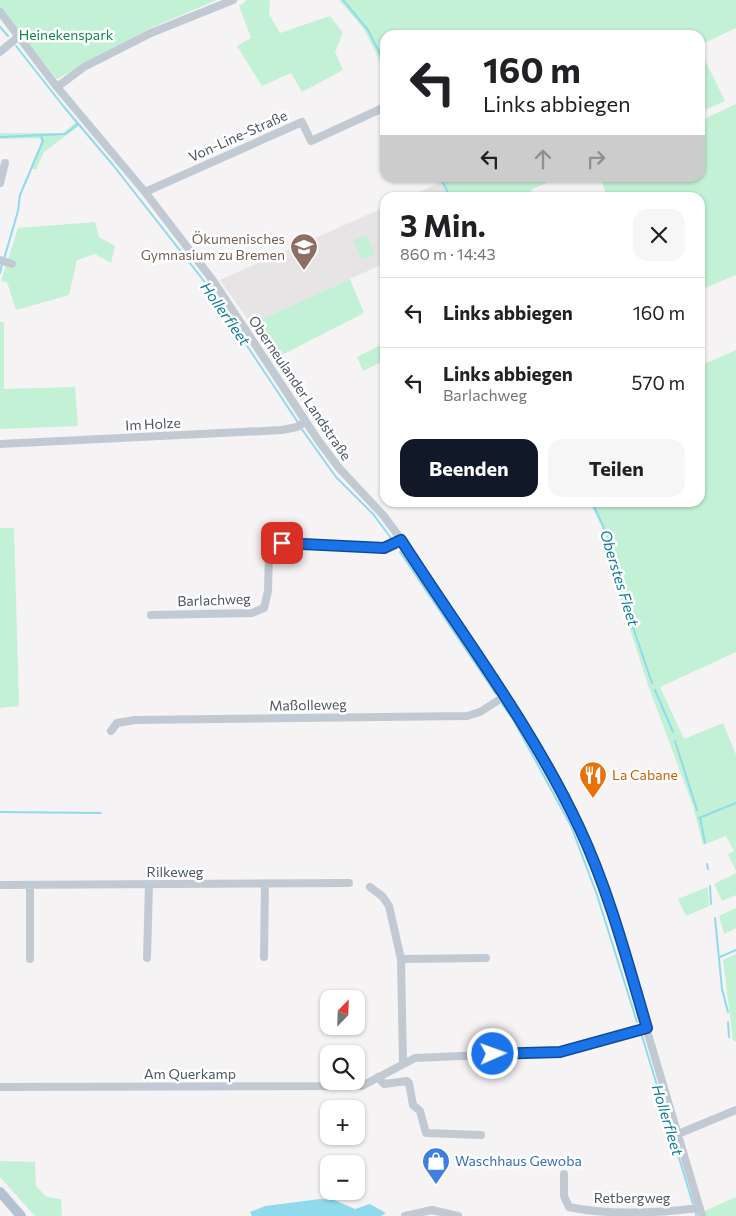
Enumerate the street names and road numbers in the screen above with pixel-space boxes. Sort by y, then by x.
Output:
street label: Von-Line-Straße [186,106,290,165]
street label: Oberneulander Landstraße [246,312,355,463]
street label: Im Holze [125,414,181,433]
street label: Barlachweg [177,590,251,609]
street label: Maßolleweg [269,695,347,714]
street label: Rilkeweg [147,863,204,880]
street label: Am Querkamp [144,1065,236,1082]
street label: Retbergweg [594,1189,671,1206]

